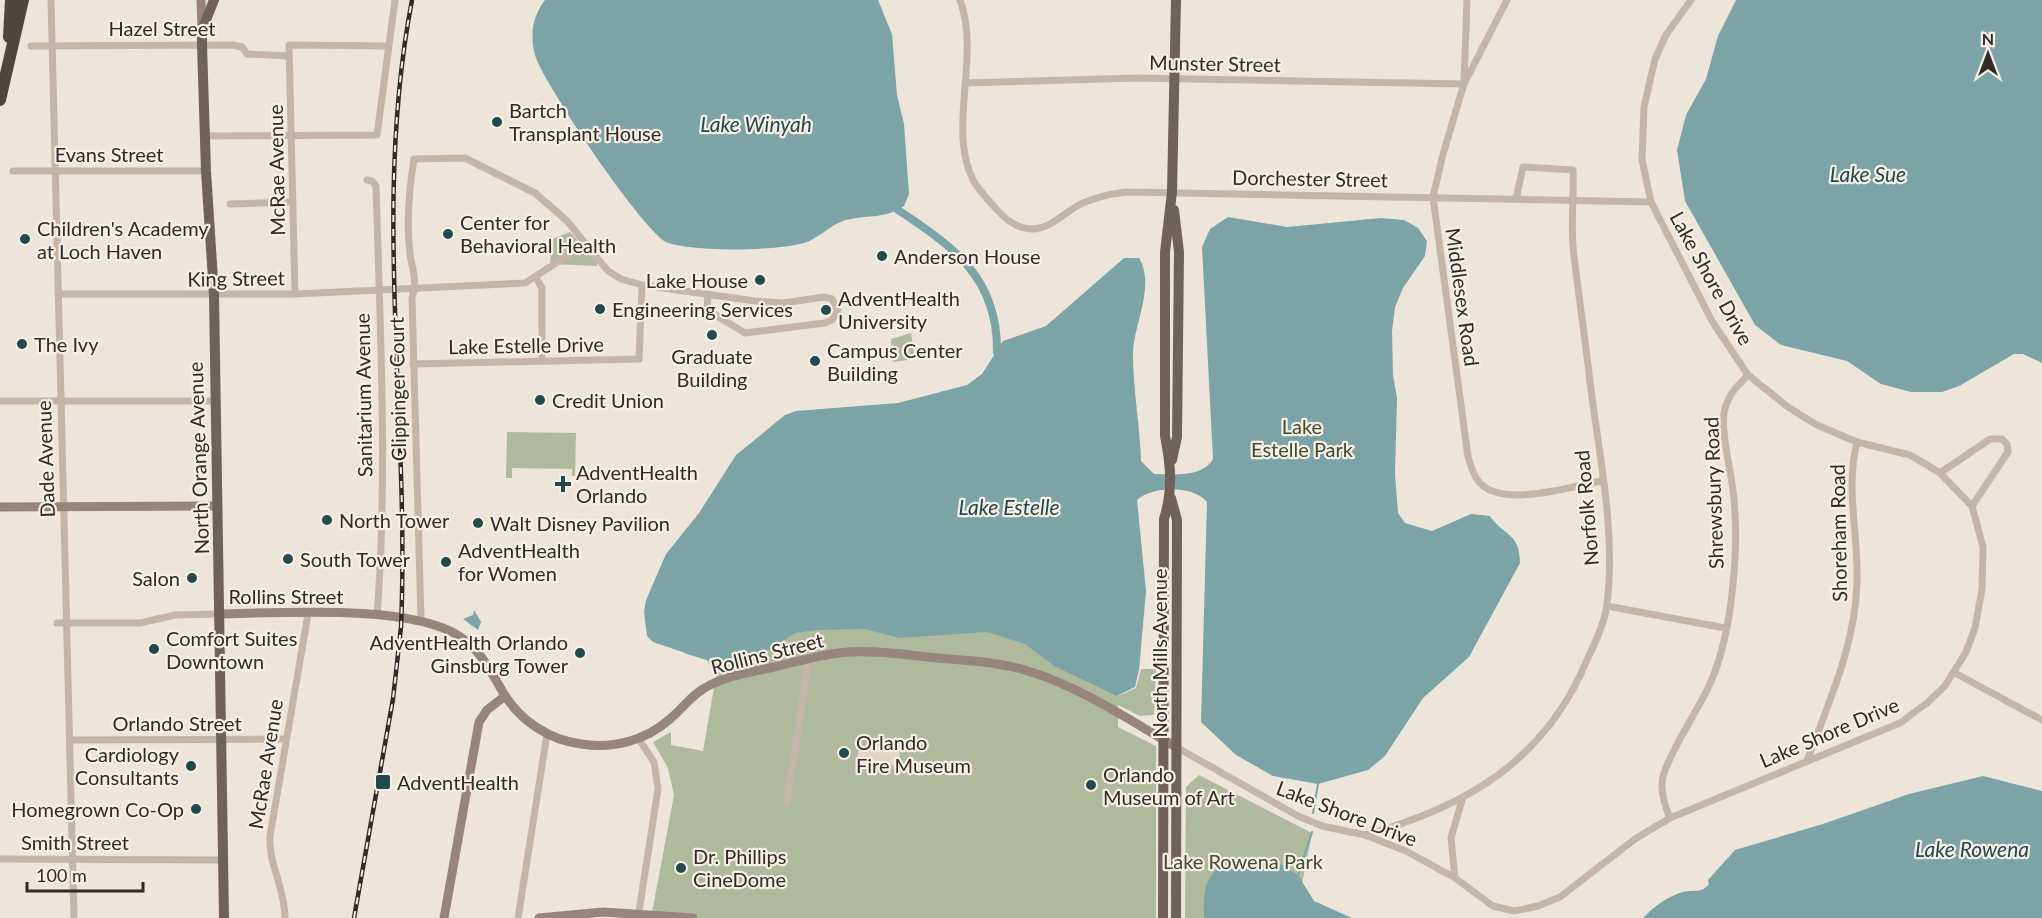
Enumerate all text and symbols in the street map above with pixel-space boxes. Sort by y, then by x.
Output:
street label: Hazel Street [109,16,215,40]
north arrow [1958,24,2018,84]
text: N [1982,29,1994,48]
street label: Munster Street [1149,50,1281,76]
place label: Bartch Transplant House [509,98,661,145]
street label: McRae Avenue [263,104,289,236]
water label: Lake Winyah [700,111,812,136]
marker: Bartch Transplant House [490,115,504,129]
street label: Evans Street [55,142,163,166]
water label: Lake Sue [1830,161,1906,186]
street label: Dorchester Street [1232,165,1388,191]
street label: Lake Shore Drive [1665,207,1759,349]
place label: Center for Behavioral Health [460,210,616,257]
place label: Children's Academy at Loch Haven [37,216,209,263]
street label: Middlesex Road [1441,226,1485,368]
marker: Center for Behavioral Health [441,227,455,241]
marker: Children's Academy at Loch Haven [18,232,32,246]
place label: Anderson House [894,244,1041,268]
marker: Anderson House [875,249,889,263]
street label: King Street [187,265,285,291]
place label: Lake House [646,268,748,292]
marker: Lake House [753,273,767,287]
place label: AdventHealth University [838,286,960,333]
place label: Engineering Services [612,297,793,321]
marker: Engineering Services [593,302,607,316]
marker: AdventHealth University [819,303,833,317]
street label: Sanitarium Avenue [350,313,376,477]
street label: Clippinger Court [384,317,410,461]
marker: Graduate Building [705,328,719,342]
place label: The Ivy [34,332,99,356]
street label: Lake Estelle Drive [448,332,604,358]
marker: The Ivy [15,337,29,351]
place label: Campus Center Building [827,338,963,385]
place label: Graduate Building [671,344,753,391]
marker: Campus Center Building [808,354,822,368]
street label: North Orange Avenue [183,361,213,555]
place label: Credit Union [552,388,664,412]
marker: Credit Union [533,393,547,407]
street label: Dade Avenue [31,400,59,518]
park label: Lake Estelle Park [1251,414,1354,461]
street label: Shrewsbury Road [1698,416,1728,570]
street label: Norfolk Road [1569,449,1603,567]
place label: AdventHealth Orlando [576,460,698,507]
street label: Shoreham Road [1825,464,1851,602]
marker: AdventHealth Orlando [554,475,572,493]
water label: Lake Estelle [959,494,1059,519]
place label: North Tower [339,508,450,532]
place label: Walt Disney Pavilion [490,511,670,535]
marker: North Tower [320,513,334,527]
marker: Walt Disney Pavilion [471,516,485,530]
place label: AdventHealth for Women [458,538,580,585]
place label: South Tower [300,547,411,571]
marker: South Tower [281,552,295,566]
marker: AdventHealth for Women [439,555,453,569]
place label: Salon [132,566,180,590]
street label: North Mills Avenue [1147,568,1171,738]
marker: Salon [185,571,199,585]
street label: Rollins Street [228,584,344,608]
place label: Comfort Suites Downtown [166,626,297,673]
street label: Rollins Street [708,627,826,679]
place label: AdventHealth Orlando Ginsburg Tower [370,630,569,677]
marker: Comfort Suites Downtown [147,642,161,656]
marker: AdventHealth Orlando Ginsburg Tower [573,646,587,660]
street label: Lake Shore Drive [1756,692,1902,772]
street label: McRae Avenue [243,697,287,831]
street label: Orlando Street [112,711,242,735]
place label: Orlando Fire Museum [856,730,971,777]
place label: Cardiology Consultants [75,742,180,789]
marker: Orlando Fire Museum [837,746,851,760]
marker: Cardiology Consultants [184,759,198,773]
place label: Orlando Museum of Art [1103,762,1235,809]
place label: AdventHealth [397,770,519,794]
marker: AdventHealth [374,773,392,791]
street label: Lake Shore Drive [1273,775,1421,851]
marker: Orlando Museum of Art [1084,778,1098,792]
place label: Homegrown Co-Op [11,797,184,821]
marker: Homegrown Co-Op [189,802,203,816]
street label: Smith Street [21,830,129,854]
water label: Lake Rowena [1915,836,2029,861]
place label: Dr. Phillips CineDome [693,844,786,891]
park label: Lake Rowena Park [1163,849,1324,873]
scale bar [27,855,142,893]
marker: Dr. Phillips CineDome [674,861,688,875]
text: 100 m [36,864,87,886]

